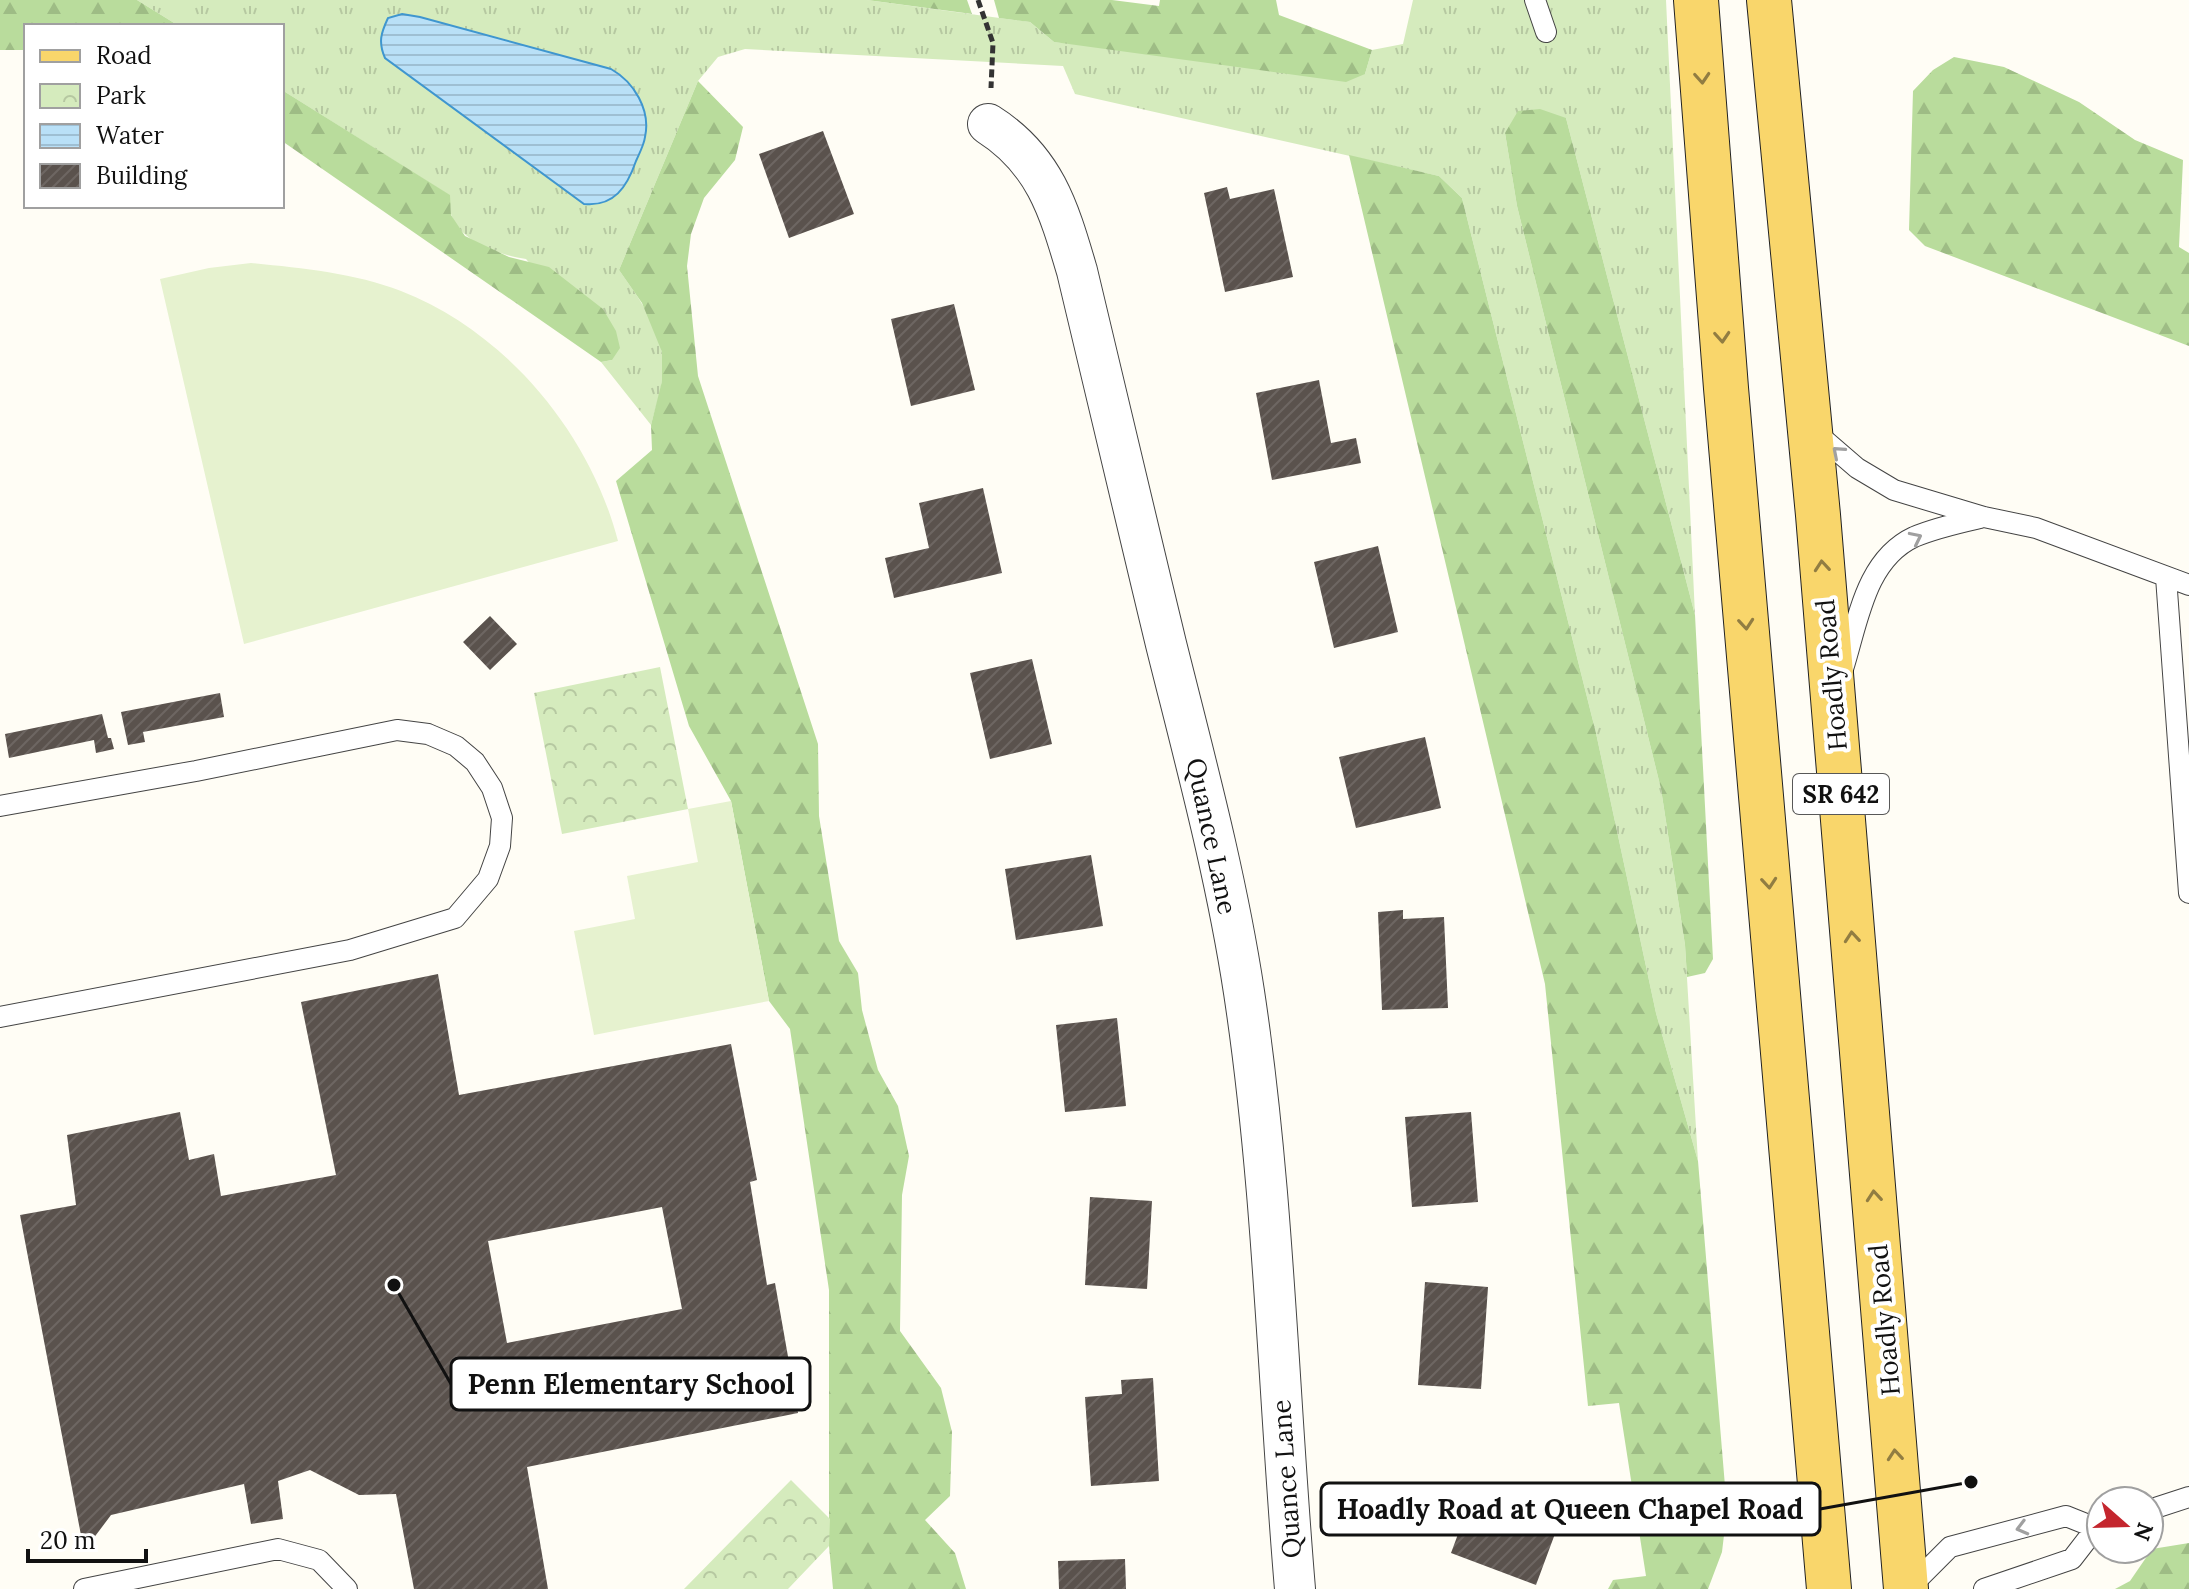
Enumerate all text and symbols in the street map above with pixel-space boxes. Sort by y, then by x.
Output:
legend [24,24,284,208]
text: Road [96,40,152,71]
one-way arrow [1693,72,1710,85]
text: Park [96,80,146,111]
text: Water [96,120,164,151]
text: Building [96,160,188,191]
one-way arrow [1713,331,1730,344]
one-way arrow [1833,447,1848,462]
one-way arrow [1907,532,1922,548]
one-way arrow [1814,560,1831,573]
street label: Hoadly Road [1808,598,1854,752]
one-way arrow [1738,618,1755,631]
street label: Quance Lane [1179,755,1245,917]
road number: SR 642 [1793,774,1889,814]
one-way arrow [1760,877,1777,890]
one-way arrow [1844,930,1861,943]
one-way arrow [1866,1189,1883,1202]
street label: Hoadly Road [1861,1243,1907,1397]
callout: Penn Elementary School [451,1358,810,1410]
text: Penn Elementary School [467,1366,795,1402]
street label: Quance Lane [1264,1399,1308,1559]
one-way arrow [1887,1449,1904,1462]
callout: Hoadly Road at Queen Chapel Road [1321,1483,1820,1535]
north arrow [2085,1485,2165,1565]
text: Hoadly Road at Queen Chapel Road [1337,1491,1803,1527]
scale bar [28,1513,146,1563]
one-way arrow [2016,1518,2029,1535]
text: N [2128,1519,2160,1545]
text: 20 m [40,1525,96,1556]

